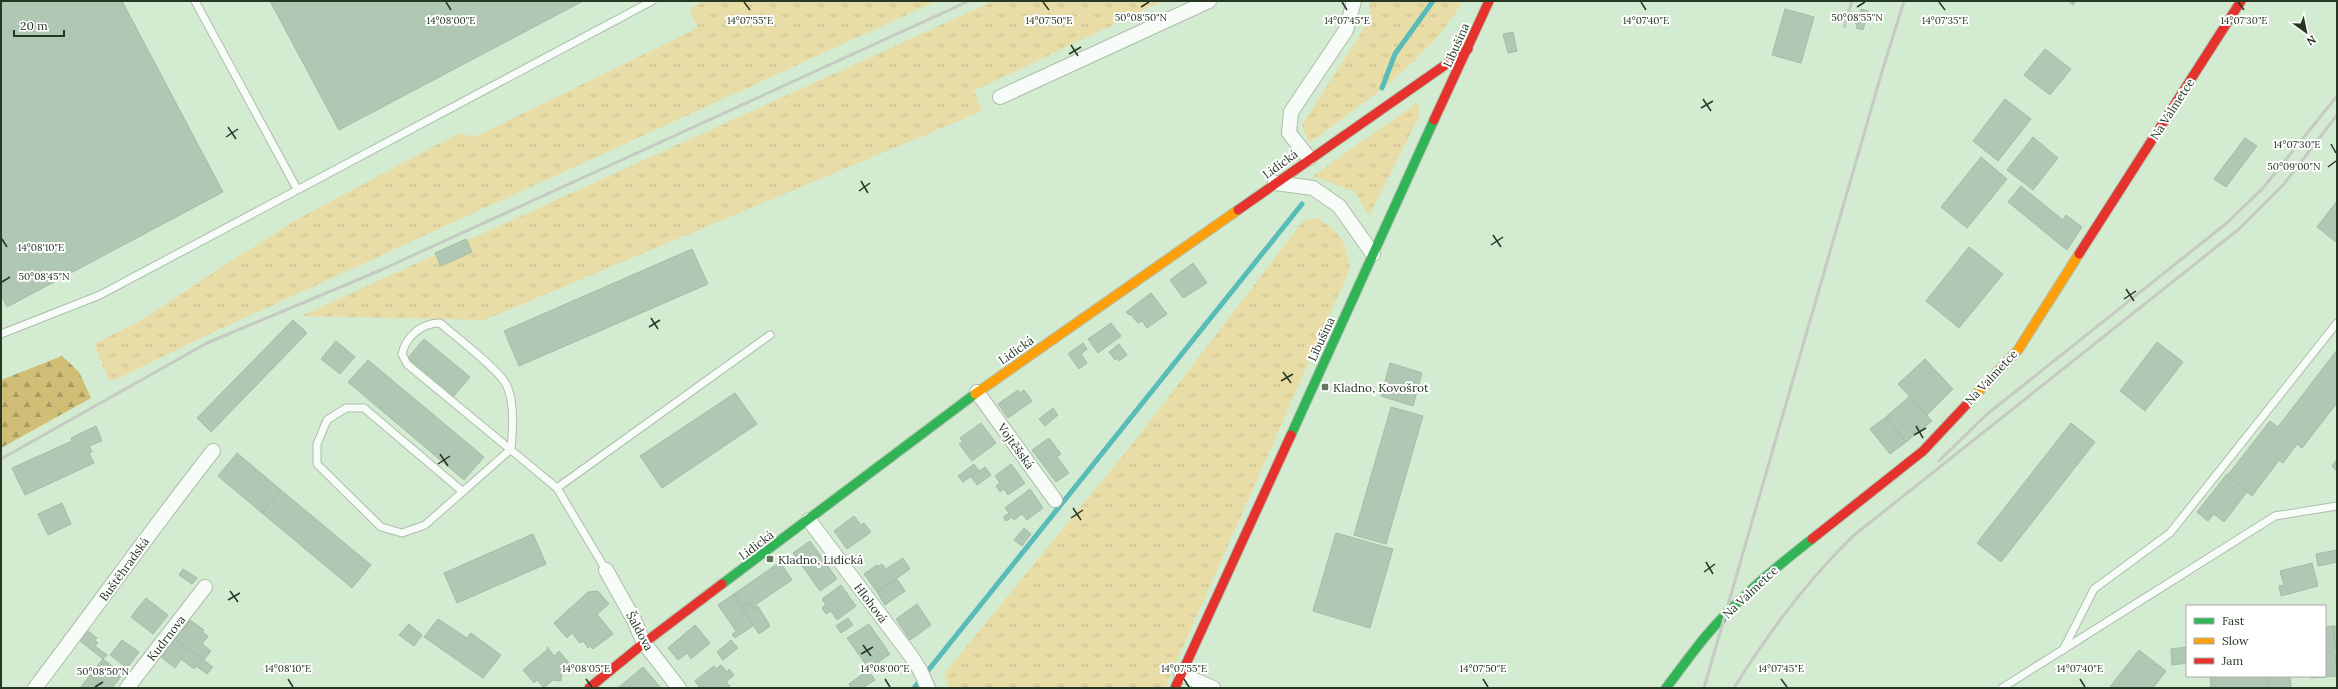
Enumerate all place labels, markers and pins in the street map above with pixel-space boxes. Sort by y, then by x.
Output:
place label: Kladno, Kovošrot [1333,380,1429,395]
marker: Kladno, Kovošrot [1320,382,1330,392]
place label: Kladno, Lidická [778,552,863,567]
marker: Kladno, Lidická [765,554,775,564]

